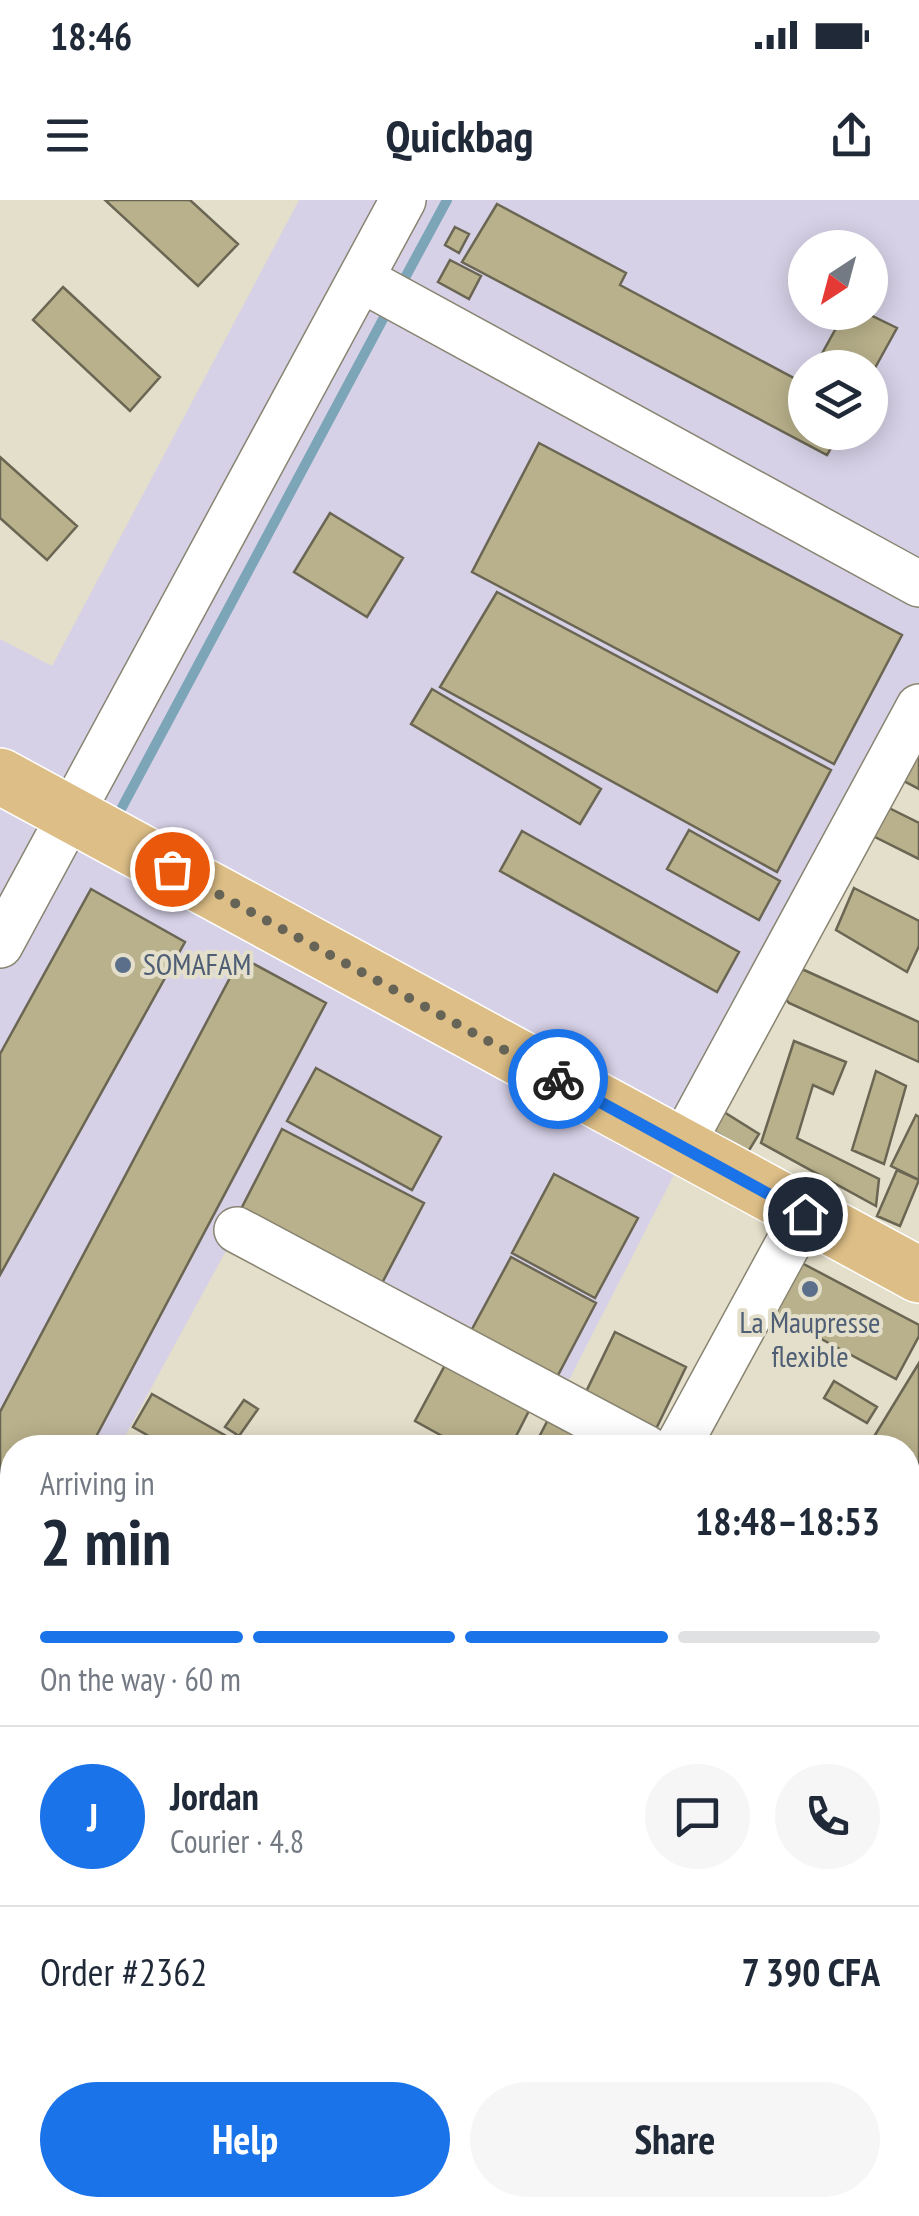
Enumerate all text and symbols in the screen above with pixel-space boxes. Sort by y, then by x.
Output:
text: 18:46 [50,11,132,60]
text: Quickbag [386,106,533,164]
icon: menu [40,108,95,163]
icon: share [824,108,879,163]
north arrow [788,230,888,330]
map controls [788,230,888,450]
button: layers [788,350,888,450]
pin [130,827,215,912]
icon: bag [145,842,200,897]
place label: SOMAFAM [143,944,251,983]
marker: SOMAFAM [112,954,134,976]
courier [508,1029,608,1129]
icon: bike [531,1052,586,1107]
pin [763,1172,848,1257]
icon: home [778,1187,833,1242]
marker: La Maupresse flexible [799,1278,821,1300]
place label: La Maupresse flexible [740,1302,880,1375]
text: Arriving in [40,1462,155,1504]
text: 18:48–18:53 [695,1496,880,1545]
text: 2 min [40,1499,171,1583]
text: On the way · 60 m [40,1658,241,1700]
button: chat [645,1764,750,1869]
button: phone [775,1764,880,1869]
text: Jordan [170,1771,259,1820]
text: J [87,1792,98,1841]
text: Courier · 4.8 [170,1820,304,1862]
text: Order #2362 [40,1947,207,1996]
text: 7 390 CFA [742,1947,880,1996]
button: Help [40,2082,450,2197]
button: Share [470,2082,880,2197]

